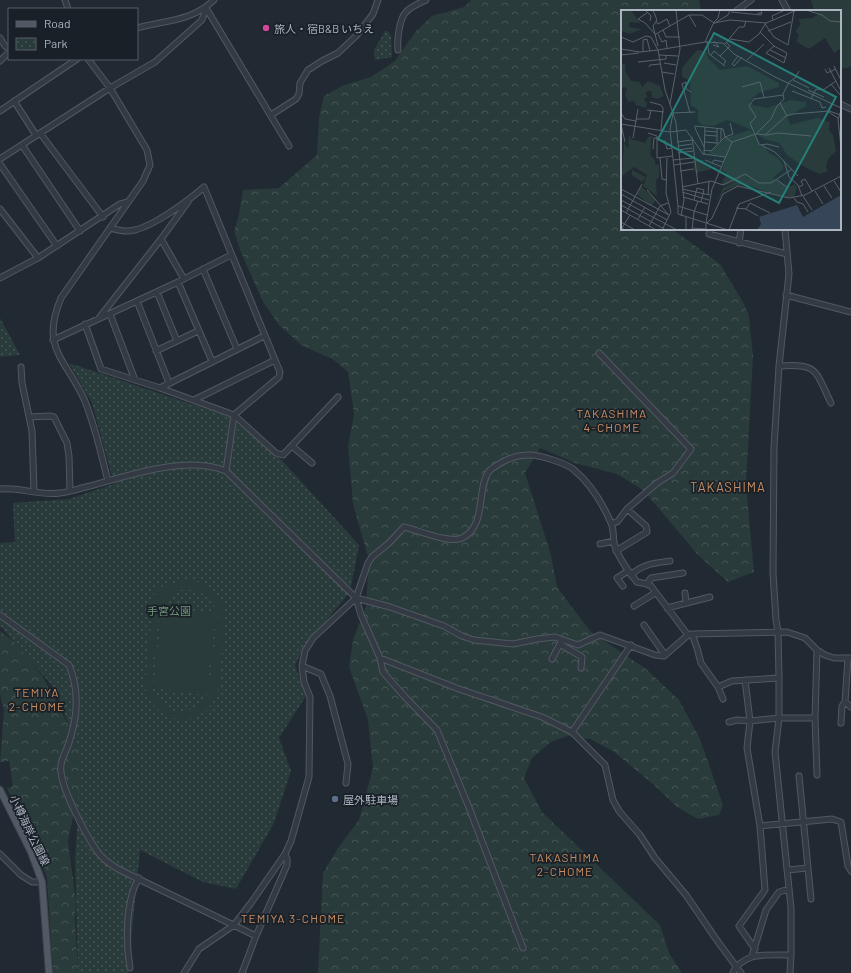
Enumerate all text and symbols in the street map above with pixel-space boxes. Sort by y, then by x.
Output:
legend [8,8,138,60]
inset map [621,10,841,230]
text: Road [44,16,71,30]
place label: 旅人・宿B&B いちえ [274,22,374,35]
marker: 旅人・宿B&B いちえ [261,23,271,33]
text: Park [44,36,68,50]
district label: TAKASHIMA 4-CHOME [577,406,647,434]
district label: TAKASHIMA [690,479,766,495]
park label: 手宮公園 [147,604,191,617]
district label: TEMIYA 2-CHOME [9,685,65,713]
street label: 小樽海岸公園線 [7,793,53,867]
place label: 屋外駐車場 [343,793,398,806]
marker: 屋外駐車場 [330,794,340,804]
district label: TAKASHIMA 2-CHOME [530,850,600,878]
district label: TEMIYA 3-CHOME [241,911,345,925]

